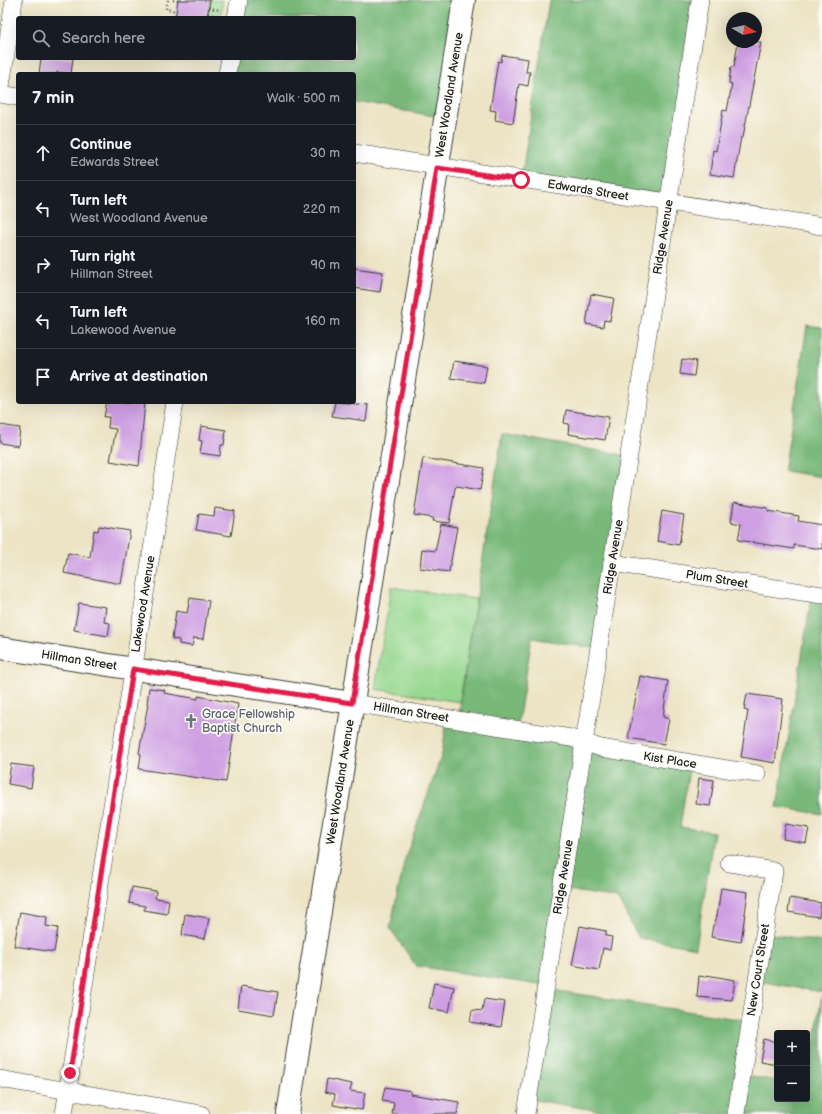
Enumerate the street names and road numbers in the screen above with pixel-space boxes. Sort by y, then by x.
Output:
street label: West Woodland Avenue [432,31,467,159]
street label: Edwards Street [546,177,630,204]
street label: Ridge Avenue [650,198,677,276]
street label: Ridge Avenue [600,518,627,596]
street label: Lakewood Avenue [128,554,159,654]
street label: Plum Street [685,567,749,592]
street label: Hillman Street [40,647,118,674]
street label: Hillman Street [372,699,450,726]
street label: West Woodland Avenue [323,718,358,846]
street label: Kist Place [642,749,698,772]
street label: Ridge Avenue [550,838,577,916]
street label: New Court Street [744,922,773,1017]

